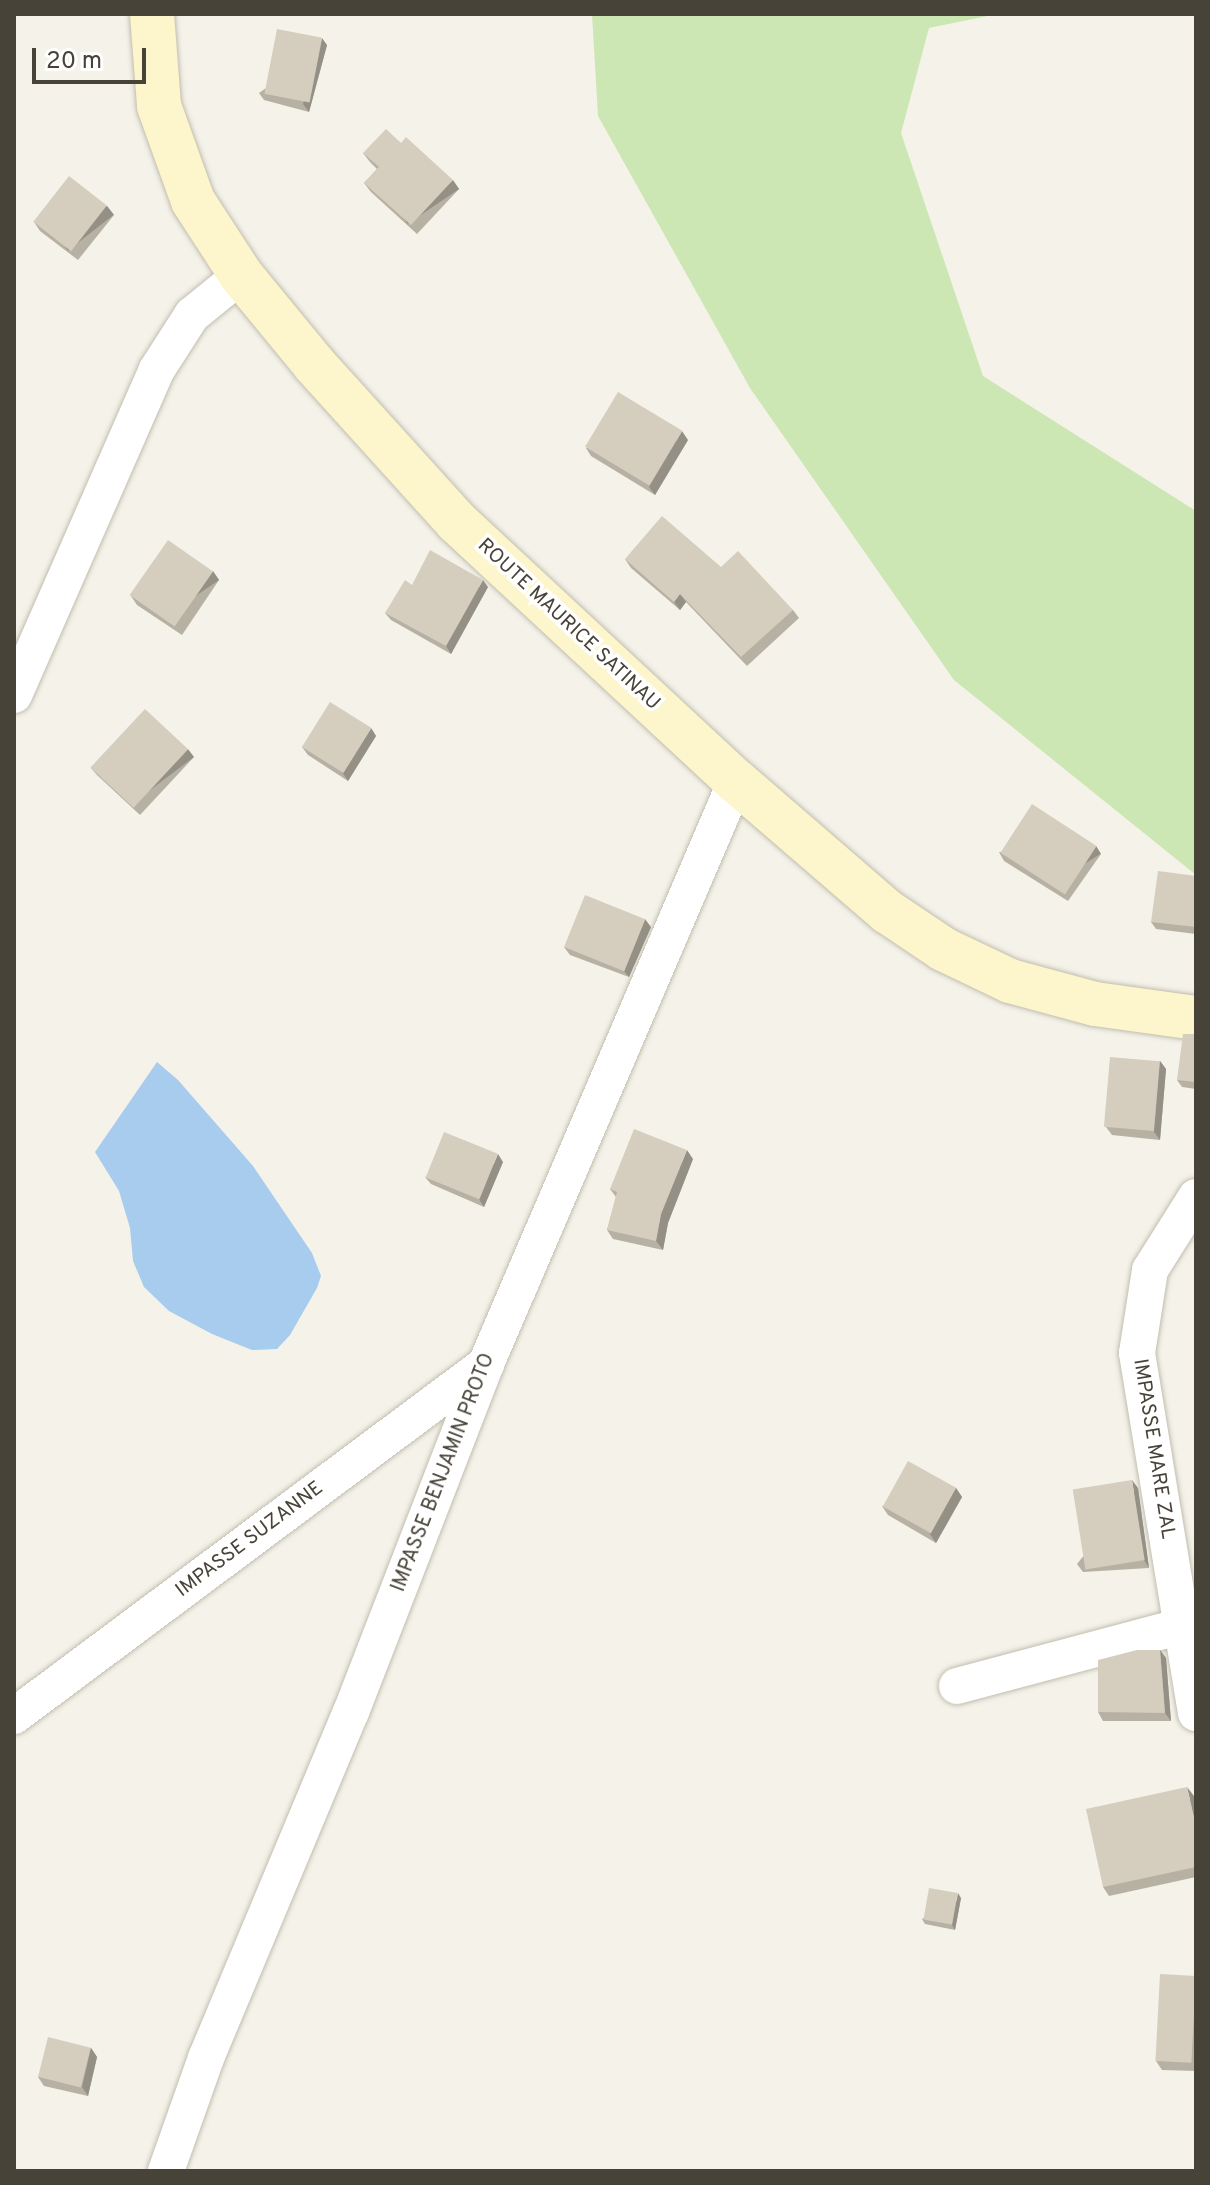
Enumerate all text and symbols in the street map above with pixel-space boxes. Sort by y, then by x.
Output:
scale bar [36,32,150,82]
text: 20 m [46,47,102,77]
street label: ROUTE MAURICE SATINAU [472,534,664,716]
street label: IMPASSE BENJAMIN PROTO [387,1350,501,1596]
street label: IMPASSE MARE ZAL [1127,1357,1179,1541]
street label: IMPASSE SUZANNE [172,1477,328,1603]

